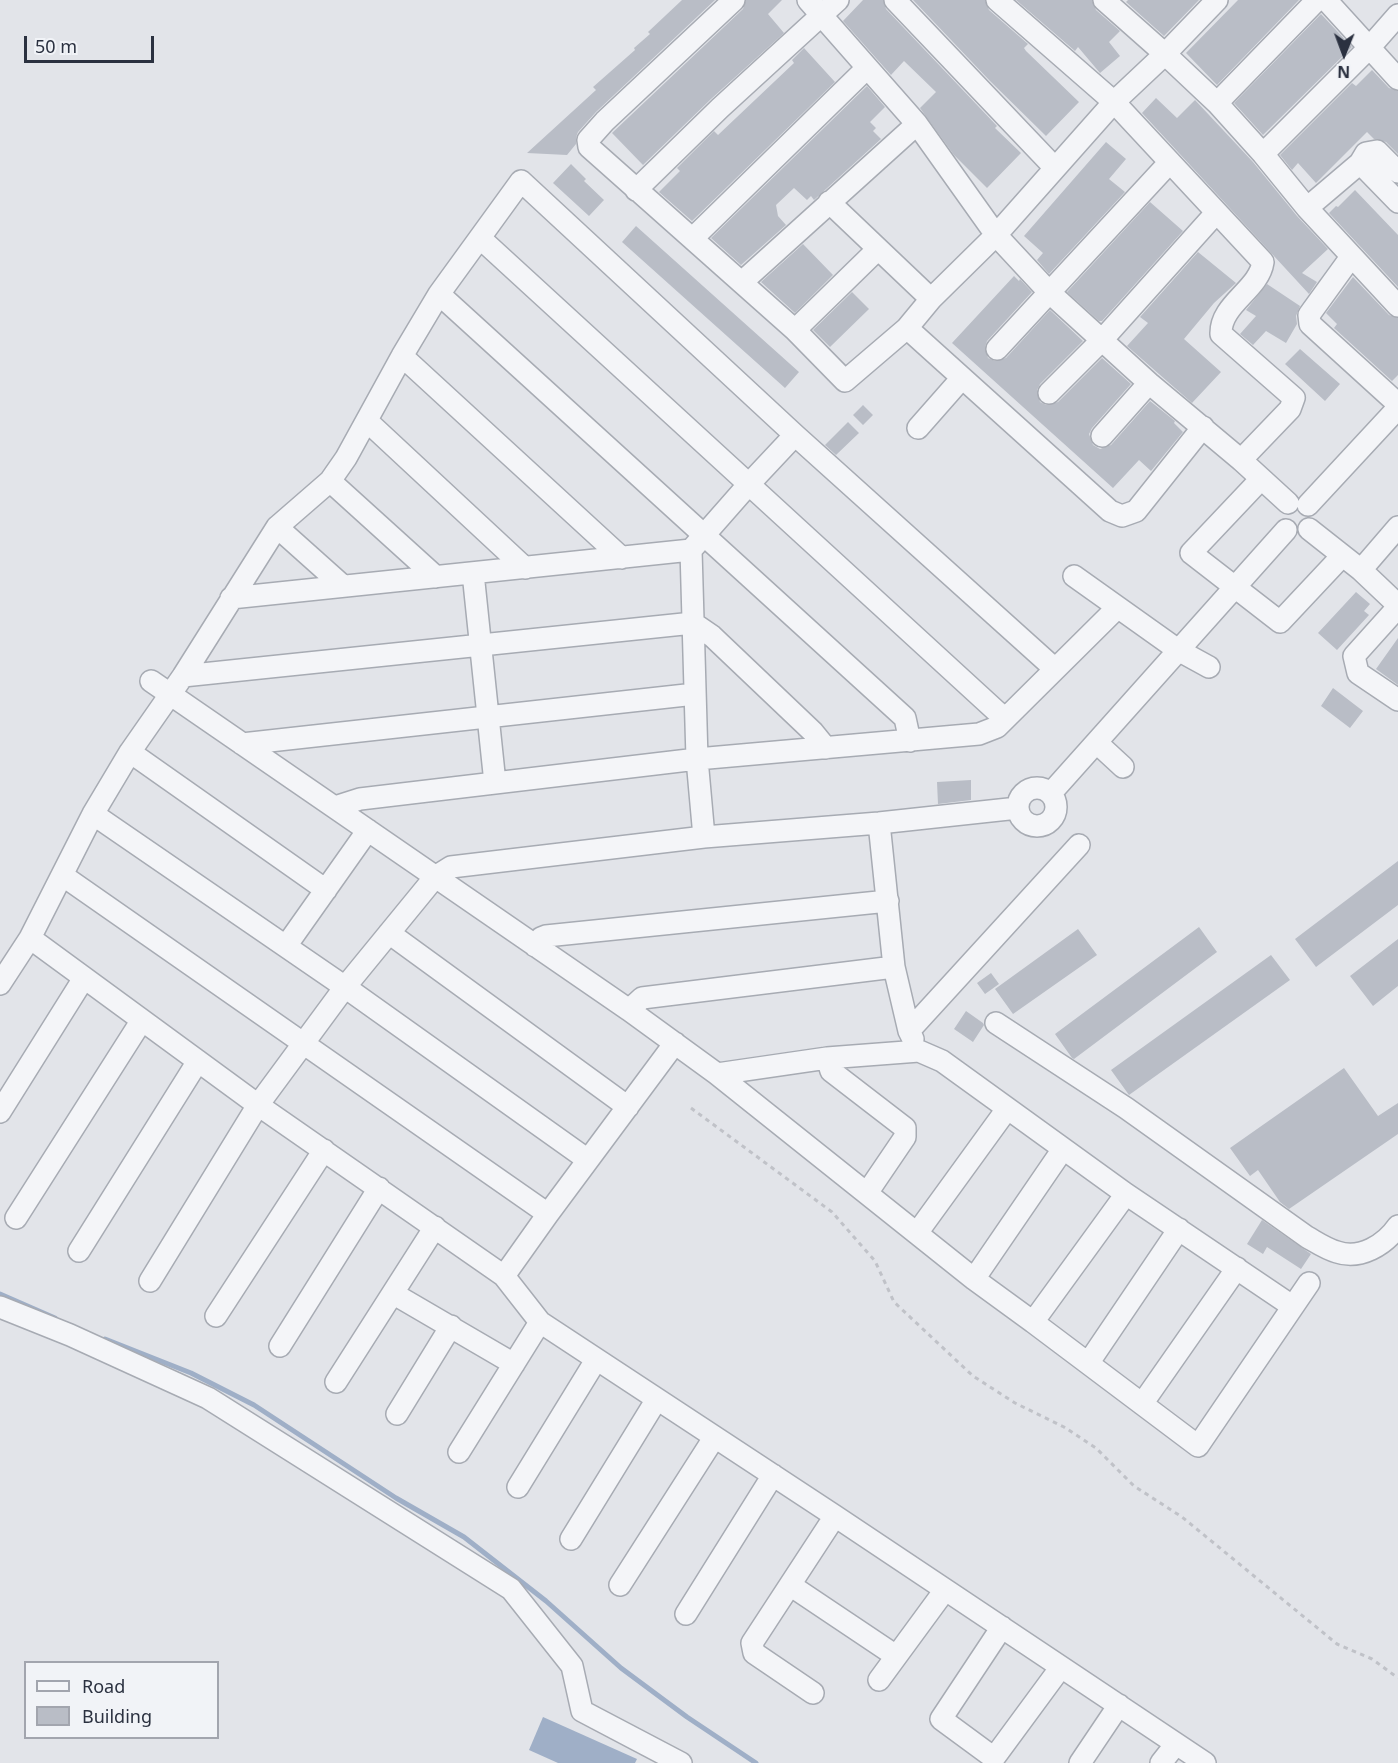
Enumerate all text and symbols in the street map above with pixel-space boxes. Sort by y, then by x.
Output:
scale bar [27,24,158,62]
north arrow [1314,24,1374,84]
text: 50 m [35,34,77,58]
text: N [1337,61,1350,83]
legend [24,1661,219,1739]
text: Road [82,1674,125,1698]
text: Building [82,1704,152,1728]

